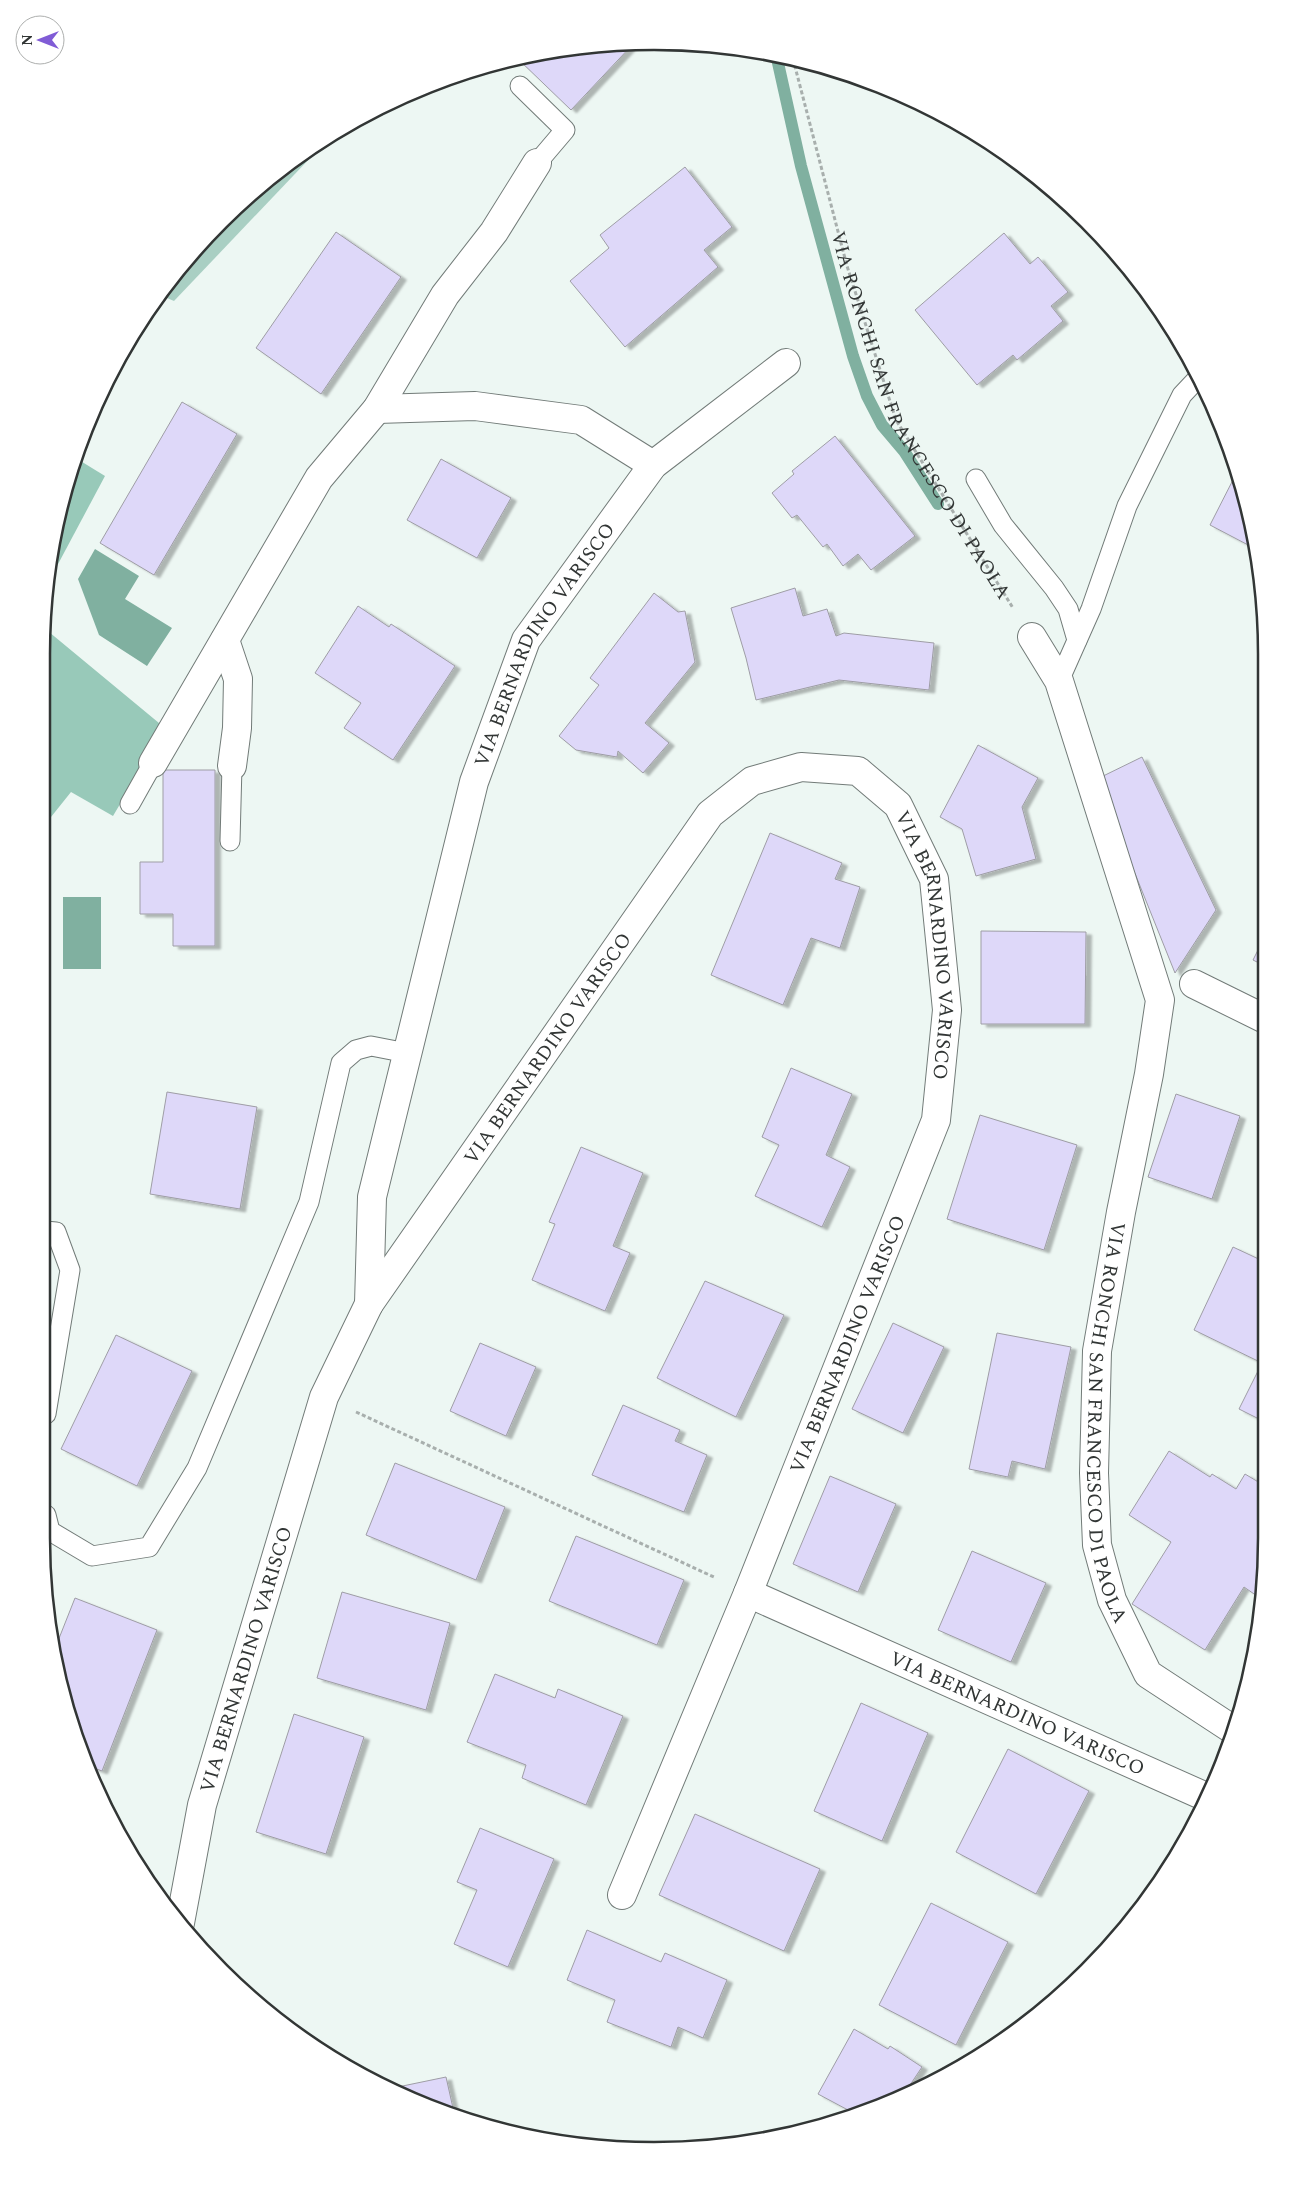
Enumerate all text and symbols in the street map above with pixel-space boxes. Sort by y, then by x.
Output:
north arrow [15,15,65,65]
text: N [17,34,38,46]
street label: VIA RONCHI SAN FRANCESCO DI PAOLA [823,228,1018,605]
street label: VIA BERNARDINO VARISCO [467,516,623,771]
street label: VIA BERNARDINO VARISCO [887,806,962,1081]
street label: VIA BERNARDINO VARISCO [457,927,639,1171]
street label: VIA BERNARDINO VARISCO [782,1211,914,1478]
street label: VIA RONCHI SAN FRANCESCO DI PAOLA [1078,1219,1135,1628]
street label: VIA BERNARDINO VARISCO [192,1523,300,1797]
street label: VIA BERNARDINO VARISCO [885,1644,1150,1784]

